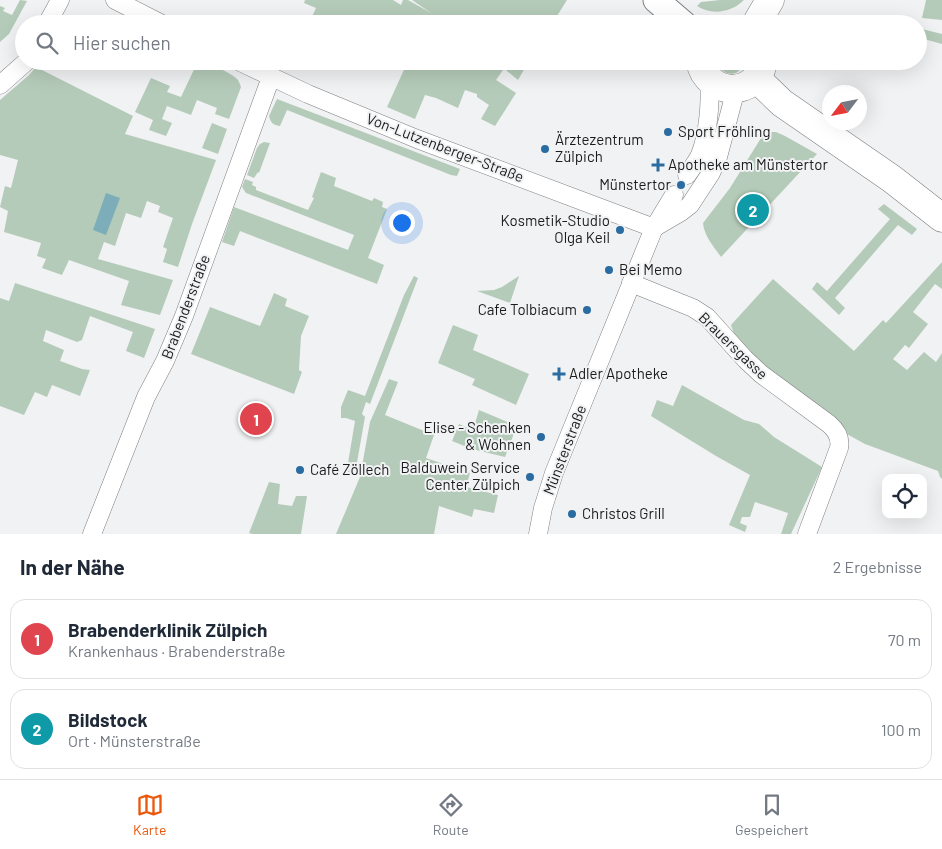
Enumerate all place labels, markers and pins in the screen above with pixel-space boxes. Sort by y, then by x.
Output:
place label: Sport Fröhling [678,122,770,140]
marker: Sport Fröhling [662,126,674,138]
place label: Ärztezentrum Zülpich [555,130,644,165]
marker: Ärztezentrum Zülpich [539,143,551,155]
place label: Apotheke am Münstertor [668,155,829,173]
marker: Apotheke am Münstertor [652,159,664,171]
place label: Münstertor [599,175,672,193]
marker: Münstertor [675,179,687,191]
pin: 2 [737,191,769,229]
place label: Kosmetik-Studio Olga Keil [501,211,610,246]
marker: Kosmetik-Studio Olga Keil [614,224,626,236]
place label: Bei Memo [619,260,682,278]
marker: Bei Memo [603,264,615,276]
place label: Cafe Tolbiacum [478,300,577,318]
marker: Cafe Tolbiacum [581,304,593,316]
place label: Adler Apotheke [569,364,668,382]
marker: Adler Apotheke [553,368,565,380]
pin: 1 [240,400,272,438]
place label: Elise - Schenken & Wohnen [424,418,531,453]
marker: Elise - Schenken & Wohnen [535,431,547,443]
place label: Balduwein Service Center Zülpich [401,458,520,493]
place label: Café Zöllech [310,460,389,478]
marker: Café Zöllech [294,464,306,476]
marker: Balduwein Service Center Zülpich [524,471,536,483]
place label: Christos Grill [582,504,665,522]
marker: Christos Grill [566,508,578,520]

